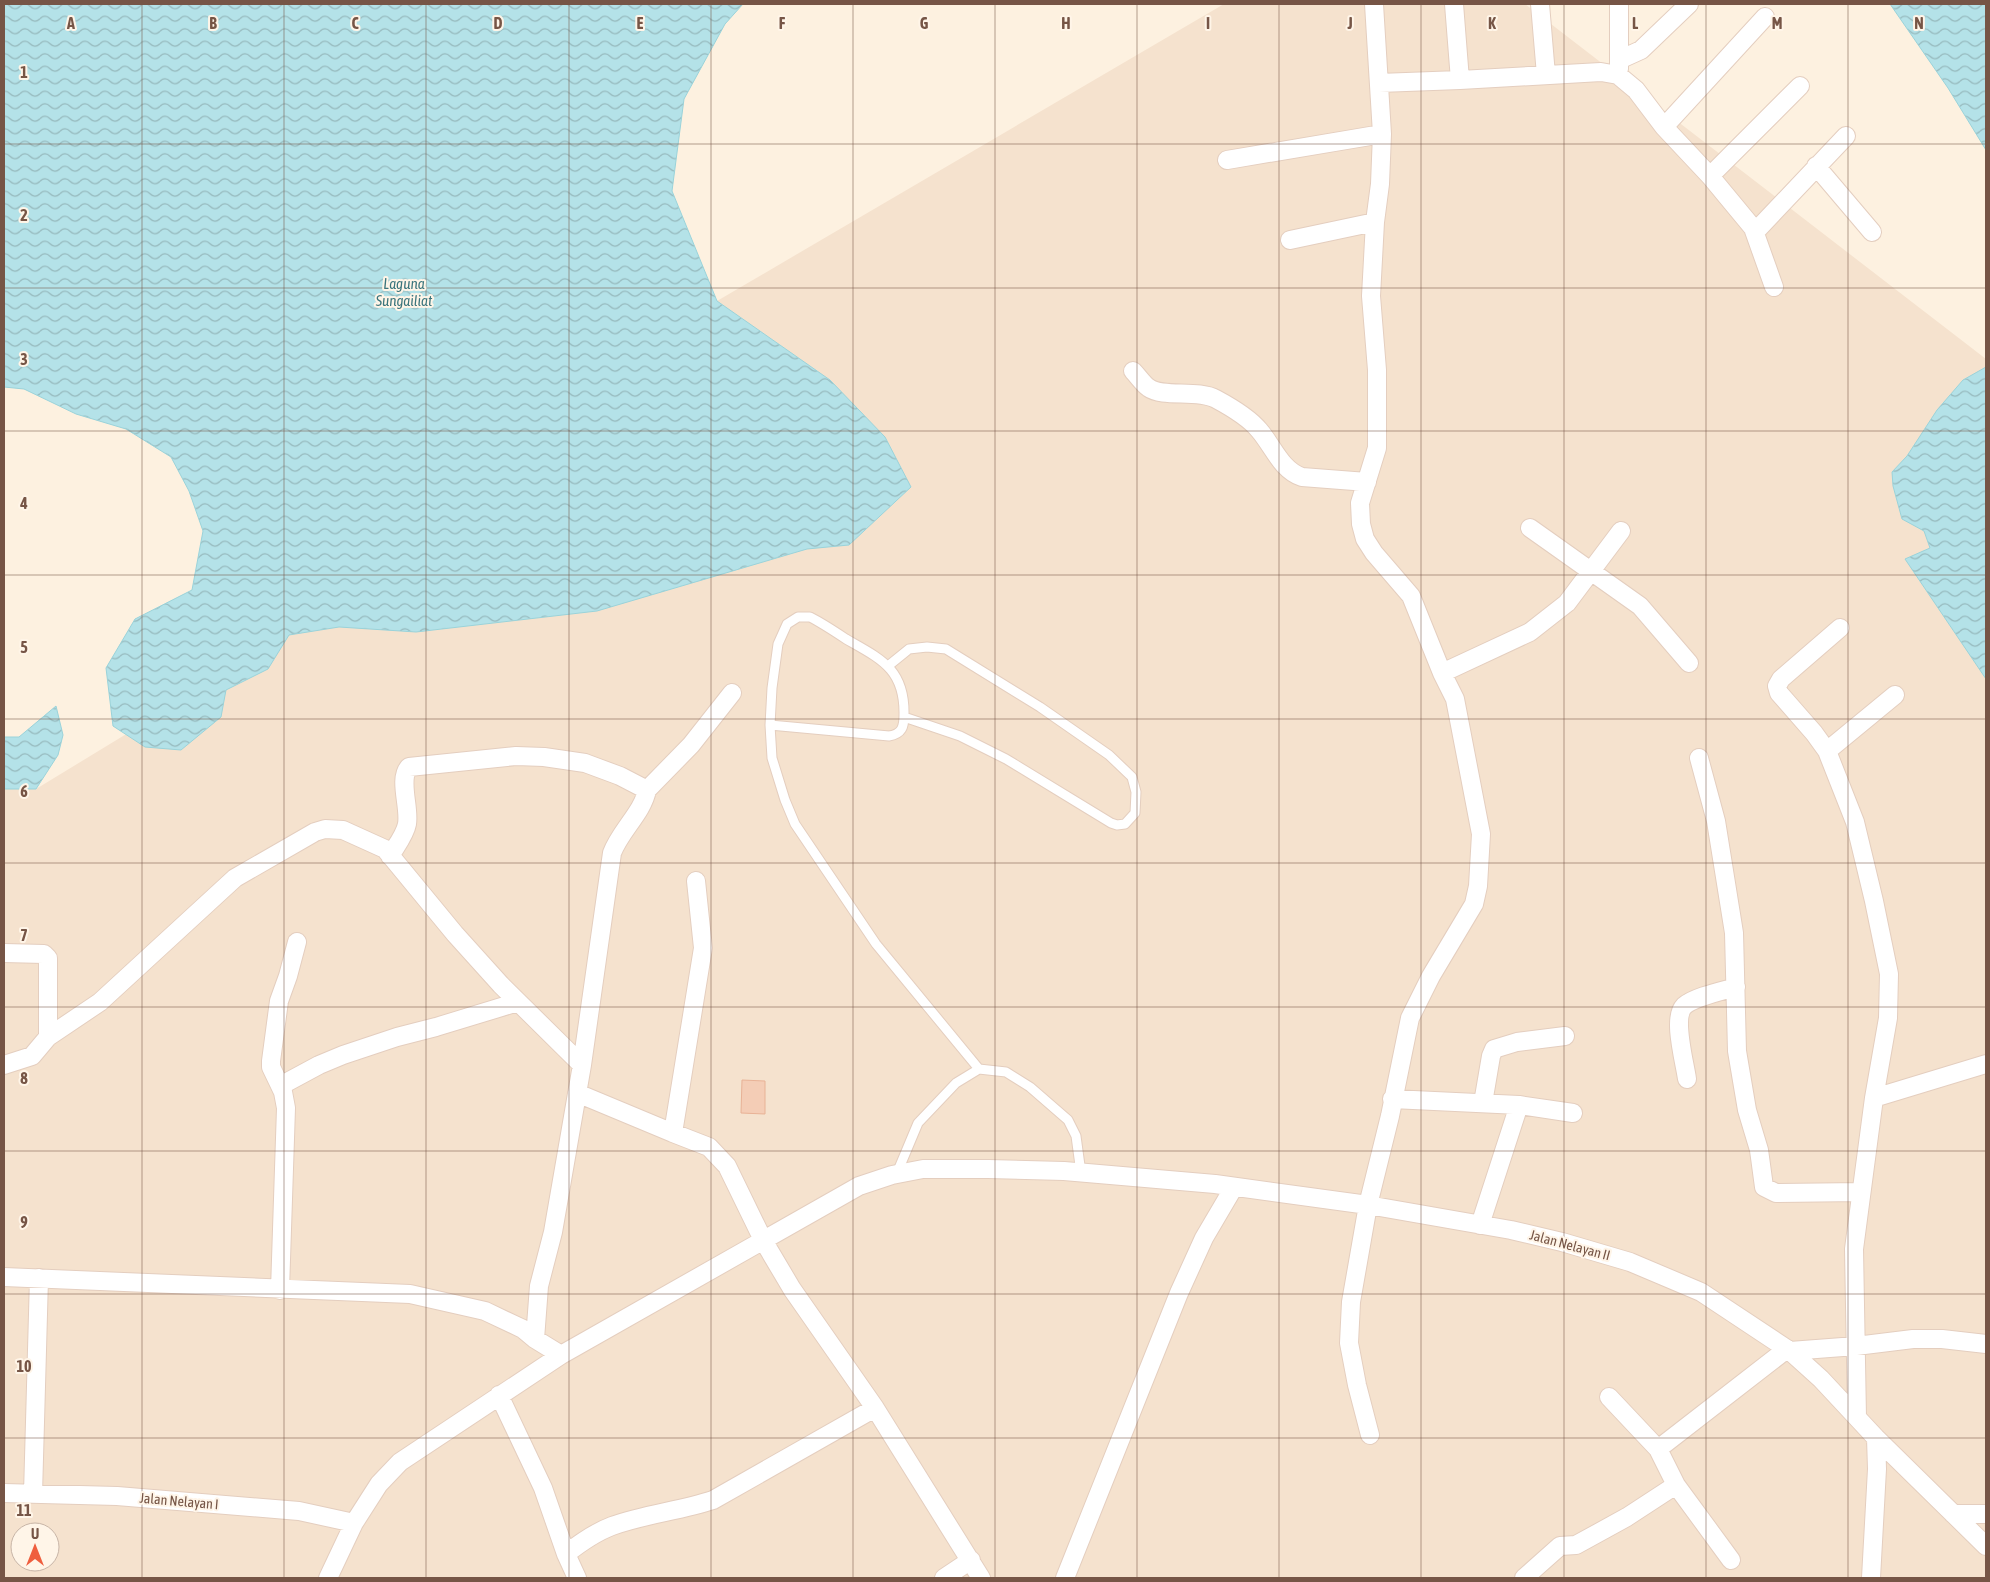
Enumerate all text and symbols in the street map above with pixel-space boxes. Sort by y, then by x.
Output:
text: A [66,14,75,32]
text: B [209,14,217,32]
text: C [351,14,359,32]
text: D [494,14,503,32]
text: E [637,14,644,32]
text: F [779,14,786,32]
text: G [920,14,929,32]
text: H [1061,14,1071,32]
text: I [1206,14,1210,32]
text: J [1346,14,1353,32]
text: K [1488,14,1496,32]
text: L [1632,14,1639,32]
text: M [1772,14,1782,32]
text: N [1914,14,1924,32]
text: 1 [20,63,28,81]
text: 2 [20,206,28,224]
water label: Laguna Sungailiat [375,275,433,309]
text: 3 [20,350,28,368]
text: 4 [19,494,28,512]
text: 5 [20,638,28,656]
text: 6 [20,782,28,800]
text: 7 [20,926,28,944]
text: 8 [20,1069,28,1087]
text: 9 [20,1213,28,1231]
street label: Jalan Nelayan II [1528,1227,1612,1263]
text: 10 [16,1357,32,1375]
street label: Jalan Nelayan I [139,1490,219,1512]
text: 11 [16,1501,32,1519]
north arrow [10,1522,60,1572]
text: U [31,1526,39,1542]

